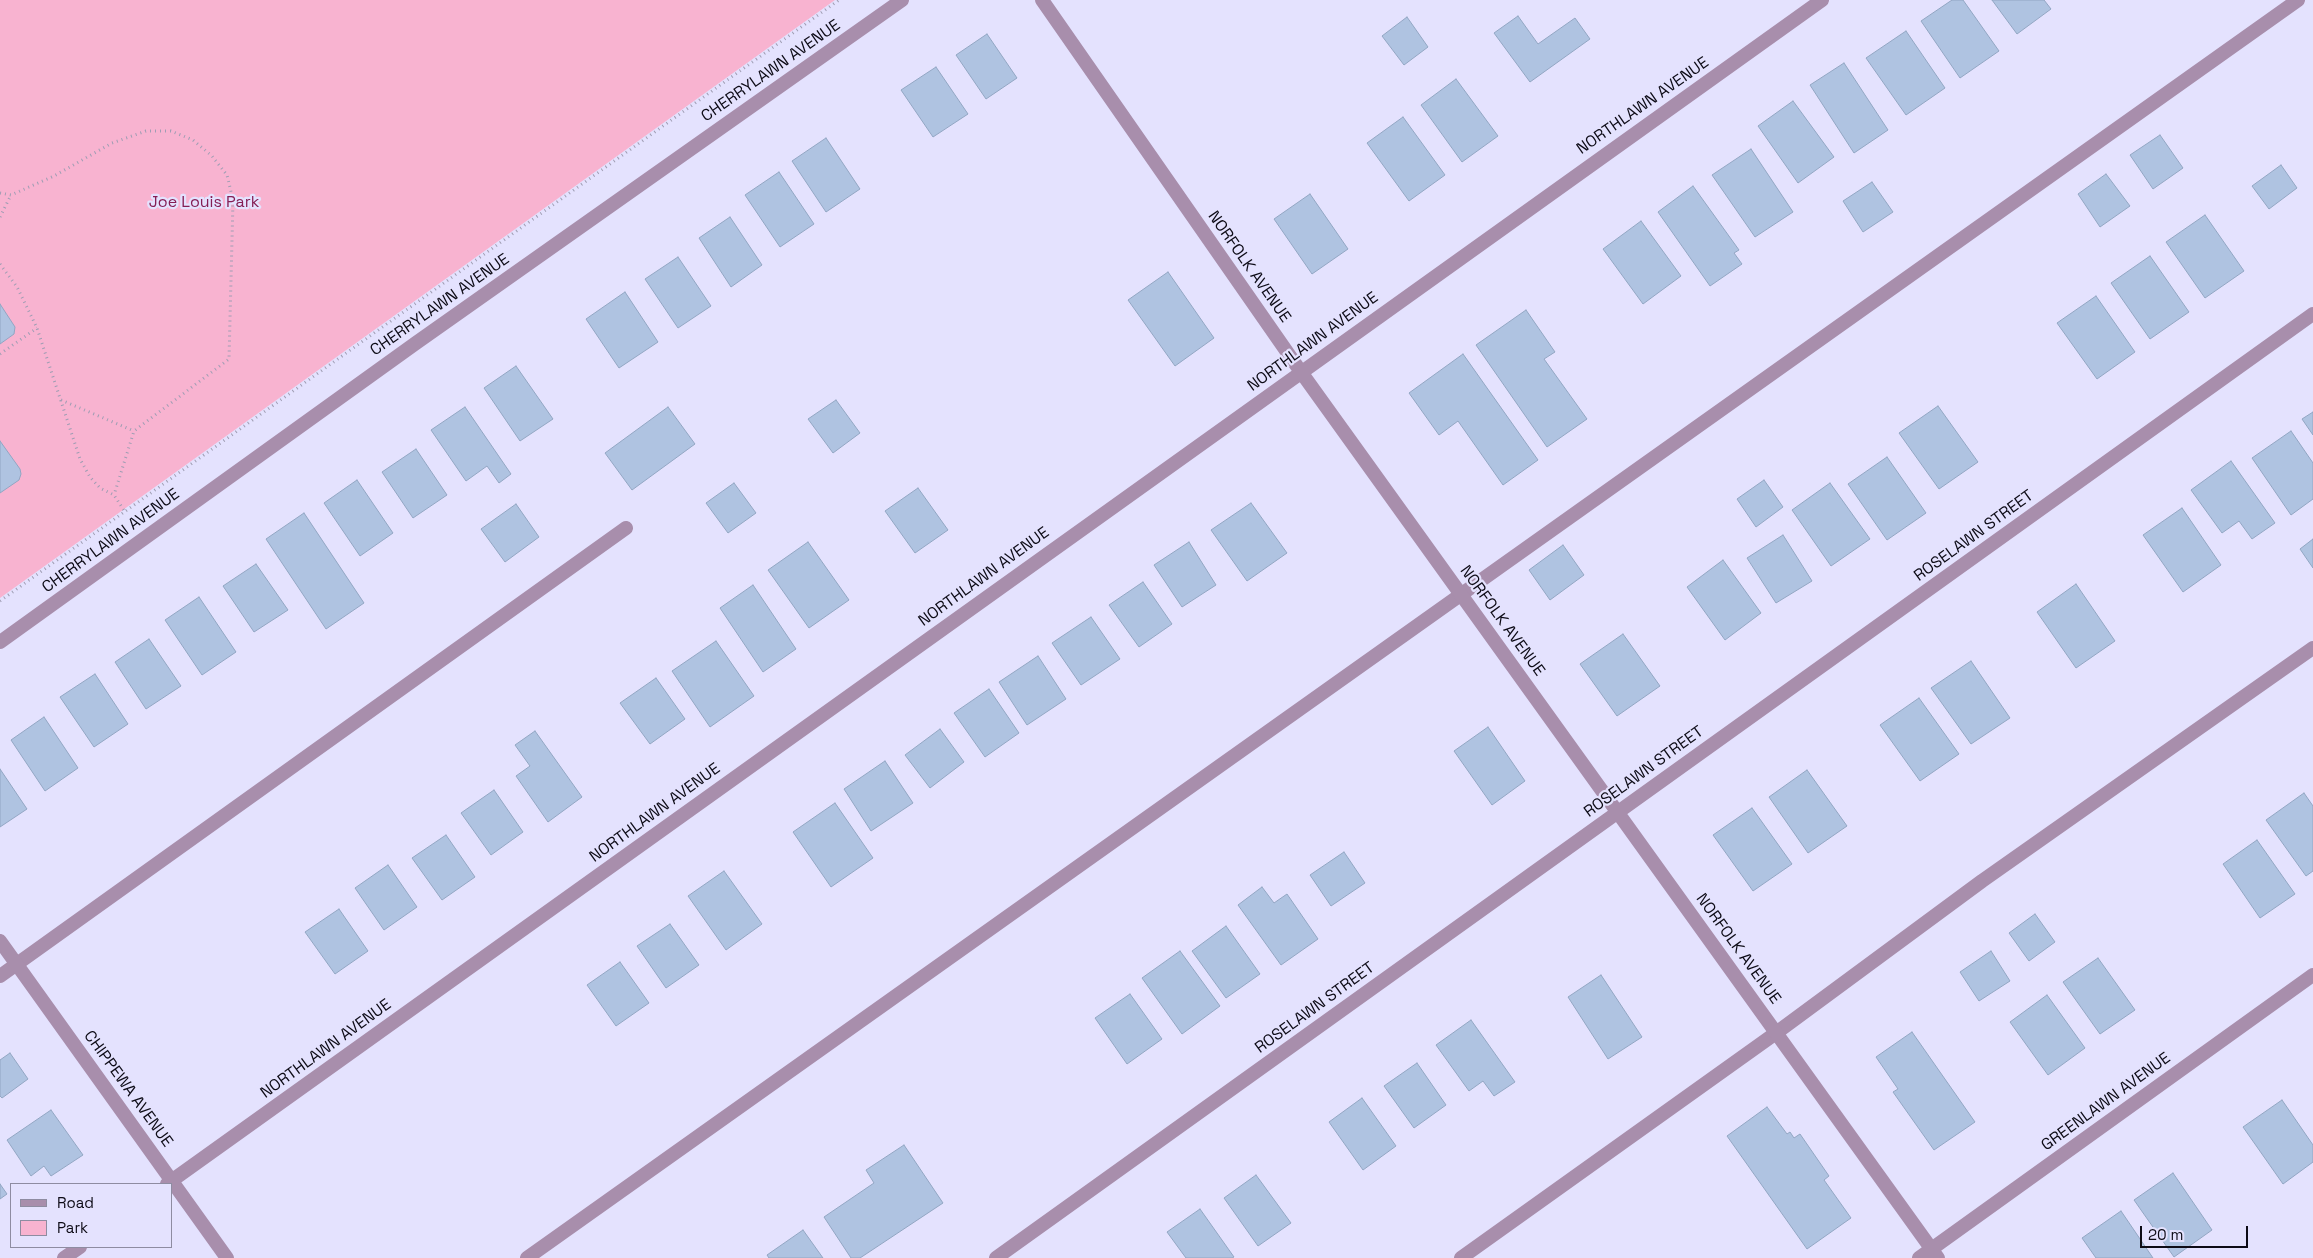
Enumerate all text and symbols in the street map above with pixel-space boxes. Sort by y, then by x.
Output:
street label: CHERRYLAWN AVENUE [698,16,844,126]
street label: NORTHLAWN AVENUE [1573,53,1713,159]
park label: Joe Louis Park [149,193,259,213]
street label: NORFOLK AVENUE [1203,208,1295,326]
street label: CHERRYLAWN AVENUE [367,250,513,360]
street label: NORTHLAWN AVENUE [1244,288,1382,396]
street label: CHERRYLAWN AVENUE [39,485,183,597]
street label: ROSELAWN STREET [1911,486,2037,586]
street label: NORTHLAWN AVENUE [915,523,1053,631]
street label: NORFOLK AVENUE [1456,562,1548,680]
street label: ROSELAWN STREET [1581,722,1707,822]
street label: NORTHLAWN AVENUE [586,759,724,867]
street label: NORFOLK AVENUE [1692,890,1784,1008]
street label: ROSELAWN STREET [1252,958,1378,1058]
street label: NORTHLAWN AVENUE [257,995,395,1103]
street label: CHIPPEWA AVENUE [79,1027,177,1151]
street label: GREENLAWN AVENUE [2038,1049,2174,1155]
legend [10,1183,172,1248]
text: Road [57,1193,94,1212]
scale bar [2143,1216,2250,1248]
text: Park [57,1218,88,1237]
text: 20 m [2148,1225,2183,1244]

